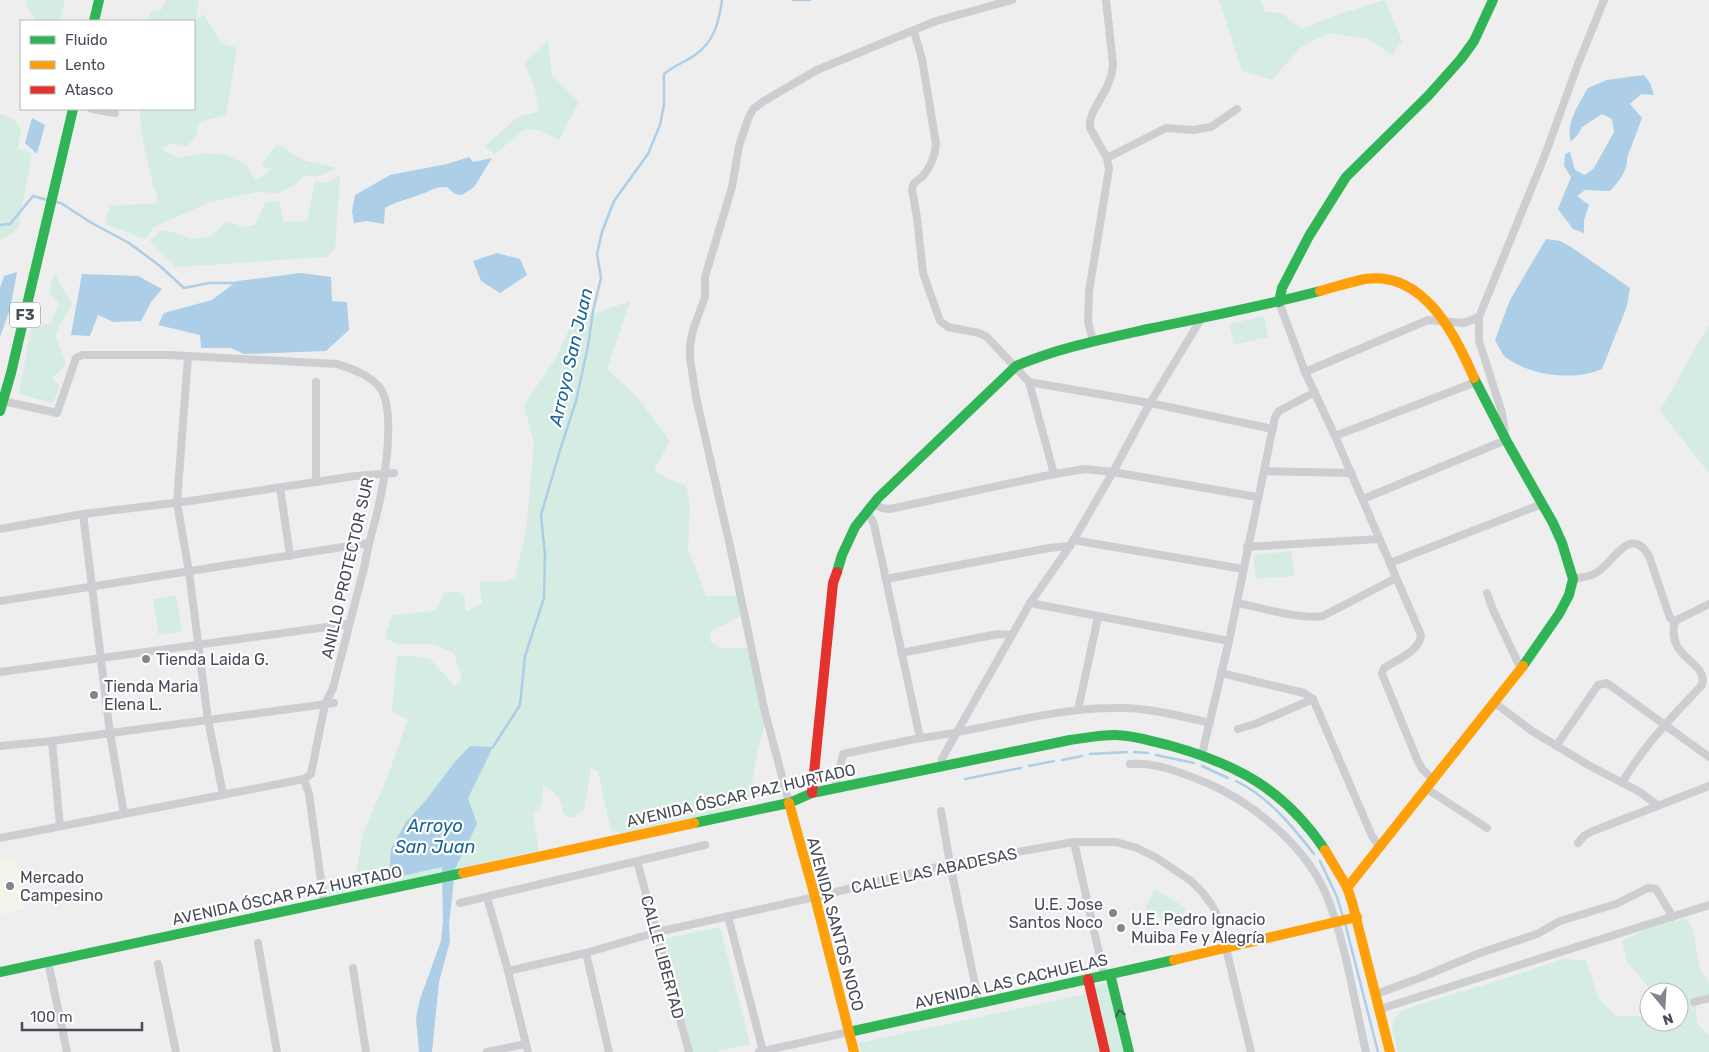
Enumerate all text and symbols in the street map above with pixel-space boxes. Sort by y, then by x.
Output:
legend [20,20,195,110]
text: Fluido [65,31,108,49]
text: Lento [65,56,105,74]
text: Atasco [65,81,113,99]
water label: Arroyo San Juan [544,286,598,429]
road number: F3 [10,302,40,328]
street label: ANILLO PROTECTOR SUR [317,476,378,661]
place label: Tienda Laida G. [156,650,269,669]
marker: Tienda Laida G. [140,653,152,665]
place label: Tienda Maria Elena L. [104,677,198,714]
marker: Tienda Maria Elena L. [88,689,100,701]
street label: AVENIDA ÓSCAR PAZ HURTADO [624,759,858,831]
water label: Arroyo San Juan [395,815,475,858]
street label: AVENIDA SANTOS NOCO [803,835,868,1013]
street label: CALLE LAS ABADESAS [850,844,1019,897]
street label: AVENIDA ÓSCAR PAZ HURTADO [170,861,404,929]
place label: Mercado Campesino [20,868,103,905]
marker: Mercado Campesino [4,880,16,892]
street label: CALLE LIBERTAD [637,893,688,1021]
place label: U.E. Jose Santos Noco [1009,895,1103,932]
marker: U.E. Jose Santos Noco [1107,907,1119,919]
place label: U.E. Pedro Ignacio Muiba Fe y Alegría [1131,910,1265,947]
marker: U.E. Pedro Ignacio Muiba Fe y Alegría [1115,922,1127,934]
street label: AVENIDA LAS CACHUELAS [913,950,1110,1013]
north arrow [1639,982,1689,1032]
scale bar [22,1000,142,1032]
text: 100 m [30,1008,72,1026]
one-way arrow [1115,1009,1126,1018]
text: N [1660,1009,1675,1029]

